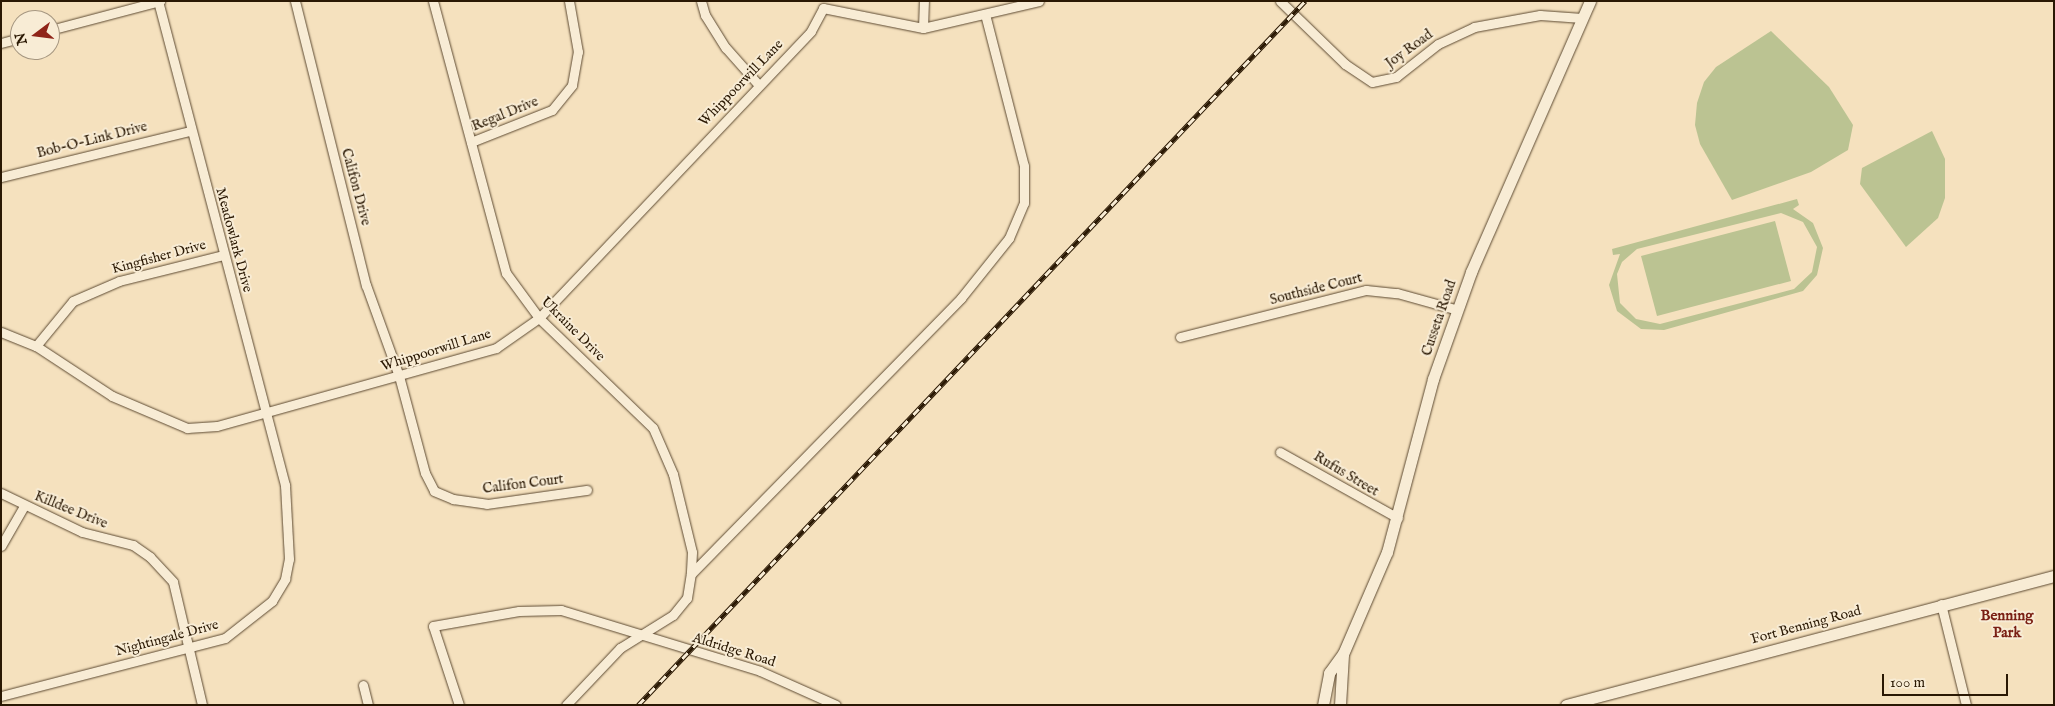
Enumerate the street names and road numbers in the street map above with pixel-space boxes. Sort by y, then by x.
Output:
street label: Joy Road [1382,26,1436,72]
street label: Whippoorwill Lane [695,36,787,130]
street label: Regal Drive [469,93,541,135]
street label: Bob-O-Link Drive [35,118,149,162]
street label: Califon Drive [338,147,374,227]
street label: Meadowlark Drive [212,186,256,294]
street label: Kingfisher Drive [110,236,208,278]
street label: Southside Court [1268,269,1364,309]
street label: Cusseta Road [1418,278,1460,358]
street label: Ukraine Drive [537,293,609,365]
street label: Whippoorwill Lane [379,325,493,375]
street label: Rufus Street [1310,448,1382,500]
street label: Califon Court [482,471,564,497]
street label: Killdee Drive [32,488,110,532]
street label: Fort Benning Road [1749,602,1863,648]
street label: Nightingale Drive [114,616,220,660]
street label: Aldridge Road [691,629,777,671]

